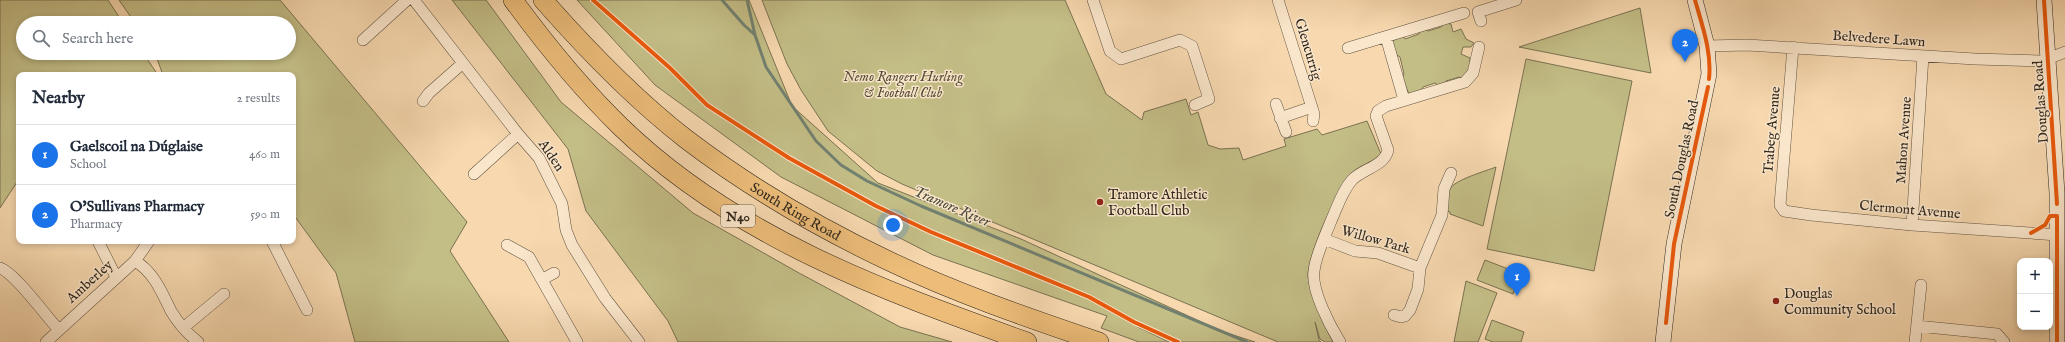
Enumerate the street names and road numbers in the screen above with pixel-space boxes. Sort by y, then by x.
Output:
street label: Glencurrig [1290,16,1326,83]
street label: Belvedere Lawn [1832,27,1926,51]
street label: Douglas Road [2029,59,2053,144]
street label: Trabeg Avenue [1759,85,1785,175]
street label: Mahon Avenue [1892,95,1916,184]
street label: South Douglas Road [1661,98,1703,220]
street label: Alden [533,135,569,175]
street label: South Ring Road [747,178,844,245]
street label: Clermont Avenue [1858,197,1962,223]
road number: N40 [721,205,755,227]
street label: Willow Park [1339,222,1413,259]
street label: Amberley [62,256,117,308]

